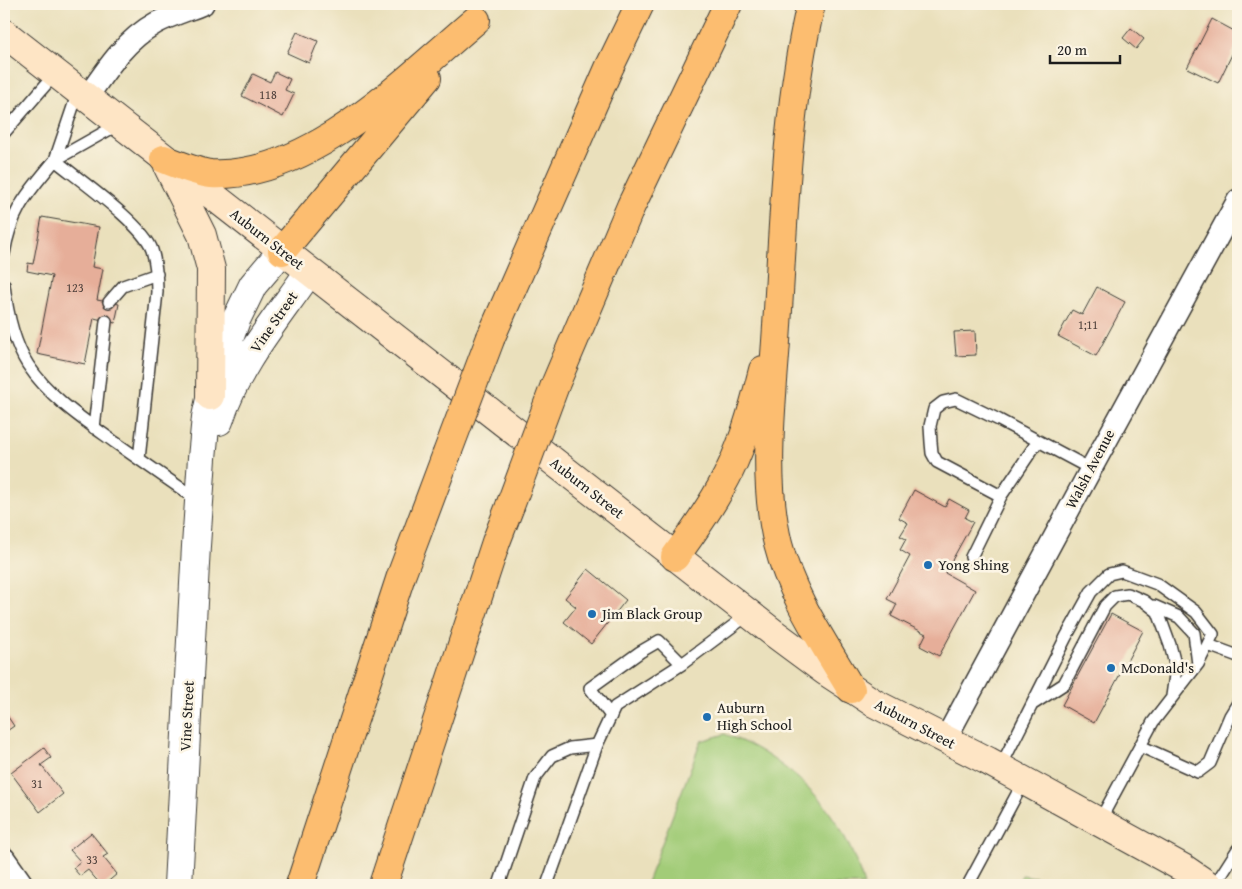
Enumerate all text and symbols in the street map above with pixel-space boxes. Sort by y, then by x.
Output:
scale bar [1050,32,1120,64]
text: 20 m [1057,39,1088,60]
house number: 118 [259,86,277,103]
street label: Auburn Street [226,203,309,275]
house number: 123 [66,279,84,296]
street label: Vine Street [245,286,303,357]
house number: 1;11 [1078,316,1098,333]
street label: Walsh Avenue [1060,425,1119,512]
street label: Auburn Street [546,452,629,524]
place label: Yong Shing [938,554,1009,575]
marker: Yong Shing [922,559,934,571]
place label: Jim Black Group [600,603,702,624]
marker: Jim Black Group [586,608,598,620]
place label: McDonald's [1121,657,1194,678]
marker: McDonald's [1105,662,1117,674]
street label: Vine Street [174,679,199,752]
street label: Auburn Street [871,693,960,754]
place label: Auburn High School [717,697,792,735]
marker: Auburn High School [701,711,713,723]
house number: 31 [31,775,43,792]
house number: 33 [86,851,98,868]

